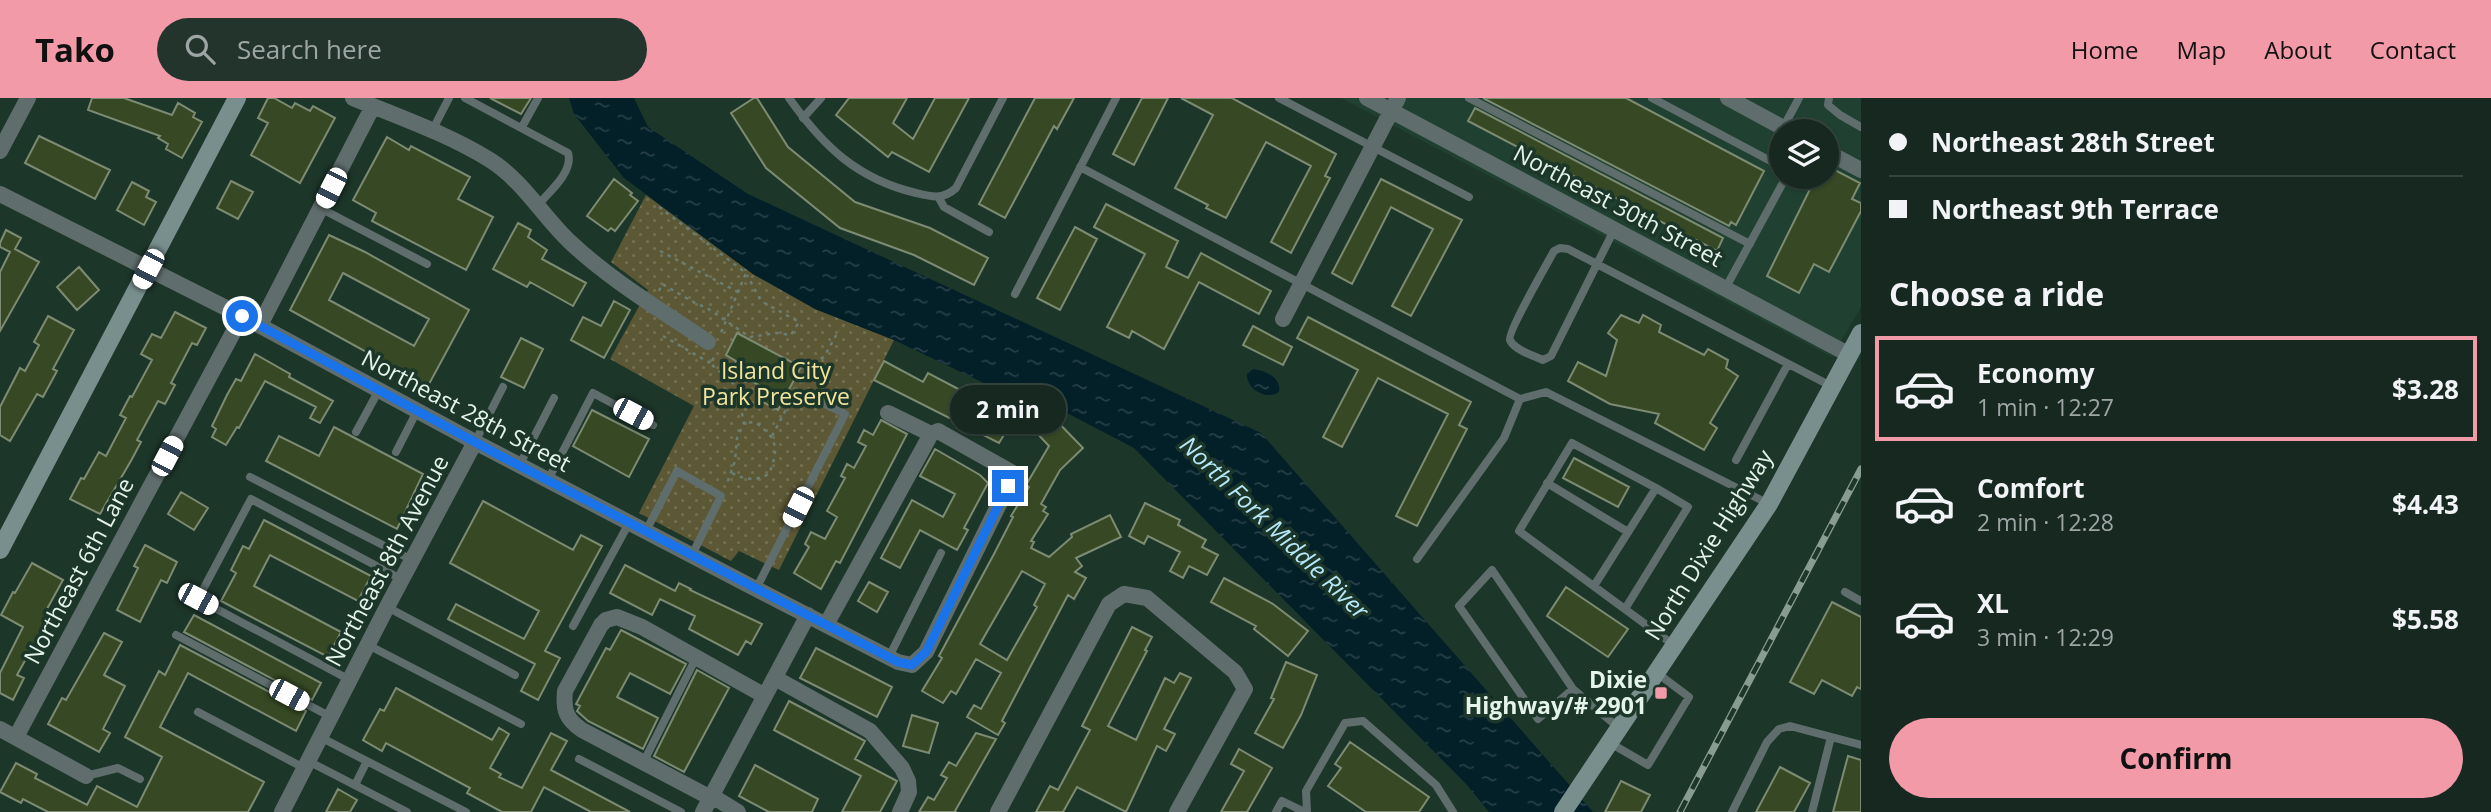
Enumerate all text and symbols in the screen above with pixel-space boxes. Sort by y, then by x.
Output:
search box [157,18,647,81]
text: Tako [35,27,115,72]
icon: search [181,30,219,68]
text: Search here [237,31,382,67]
text: Home [2071,33,2139,66]
text: Map [2177,33,2226,66]
text: About [2264,33,2332,66]
text: Contact [2370,33,2456,66]
map controls [1769,119,1839,189]
button: layers [1769,119,1839,189]
text: Northeast 28th Street [1931,124,2215,160]
street label: Northeast 30th Street [1508,136,1729,274]
car [313,165,350,211]
text: Northeast 9th Terrace [1931,191,2219,227]
car [129,246,168,292]
text: Choose a ride [1889,272,2104,315]
route start [226,300,258,332]
street label: Northeast 28th Street [356,341,577,479]
park label: Island City Park Preserve [702,354,850,412]
text: Economy [1977,355,2095,391]
icon: car [1893,357,1956,420]
text: $3.28 [2392,371,2459,407]
callout: 2 min [950,384,1066,434]
text: 1 min · 12:27 [1977,391,2114,423]
text: 2 min [976,393,1040,425]
car [610,395,657,433]
water label: North Fork Middle River [1173,428,1378,627]
car [148,433,187,479]
street label: North Dixie Highway [1636,442,1780,646]
street label: Northeast 8th Avenue [317,449,455,672]
route end [992,470,1024,502]
text: Comfort [1977,470,2084,506]
street label: Northeast 6th Lane [15,472,141,669]
icon: car [1893,472,1956,535]
car [780,484,817,530]
text: $4.43 [2392,486,2459,522]
text: 2 min · 12:28 [1977,506,2114,538]
car [175,580,222,618]
text: XL [1977,585,2009,621]
icon: car [1893,587,1956,650]
text: $5.58 [2392,601,2459,637]
text: 3 min · 12:29 [1977,621,2114,653]
place label: Dixie Highway/# 2901 [1465,663,1647,721]
car [266,676,313,714]
marker: Dixie Highway/# 2901 [1653,685,1669,701]
button: Confirm [1889,718,2463,798]

